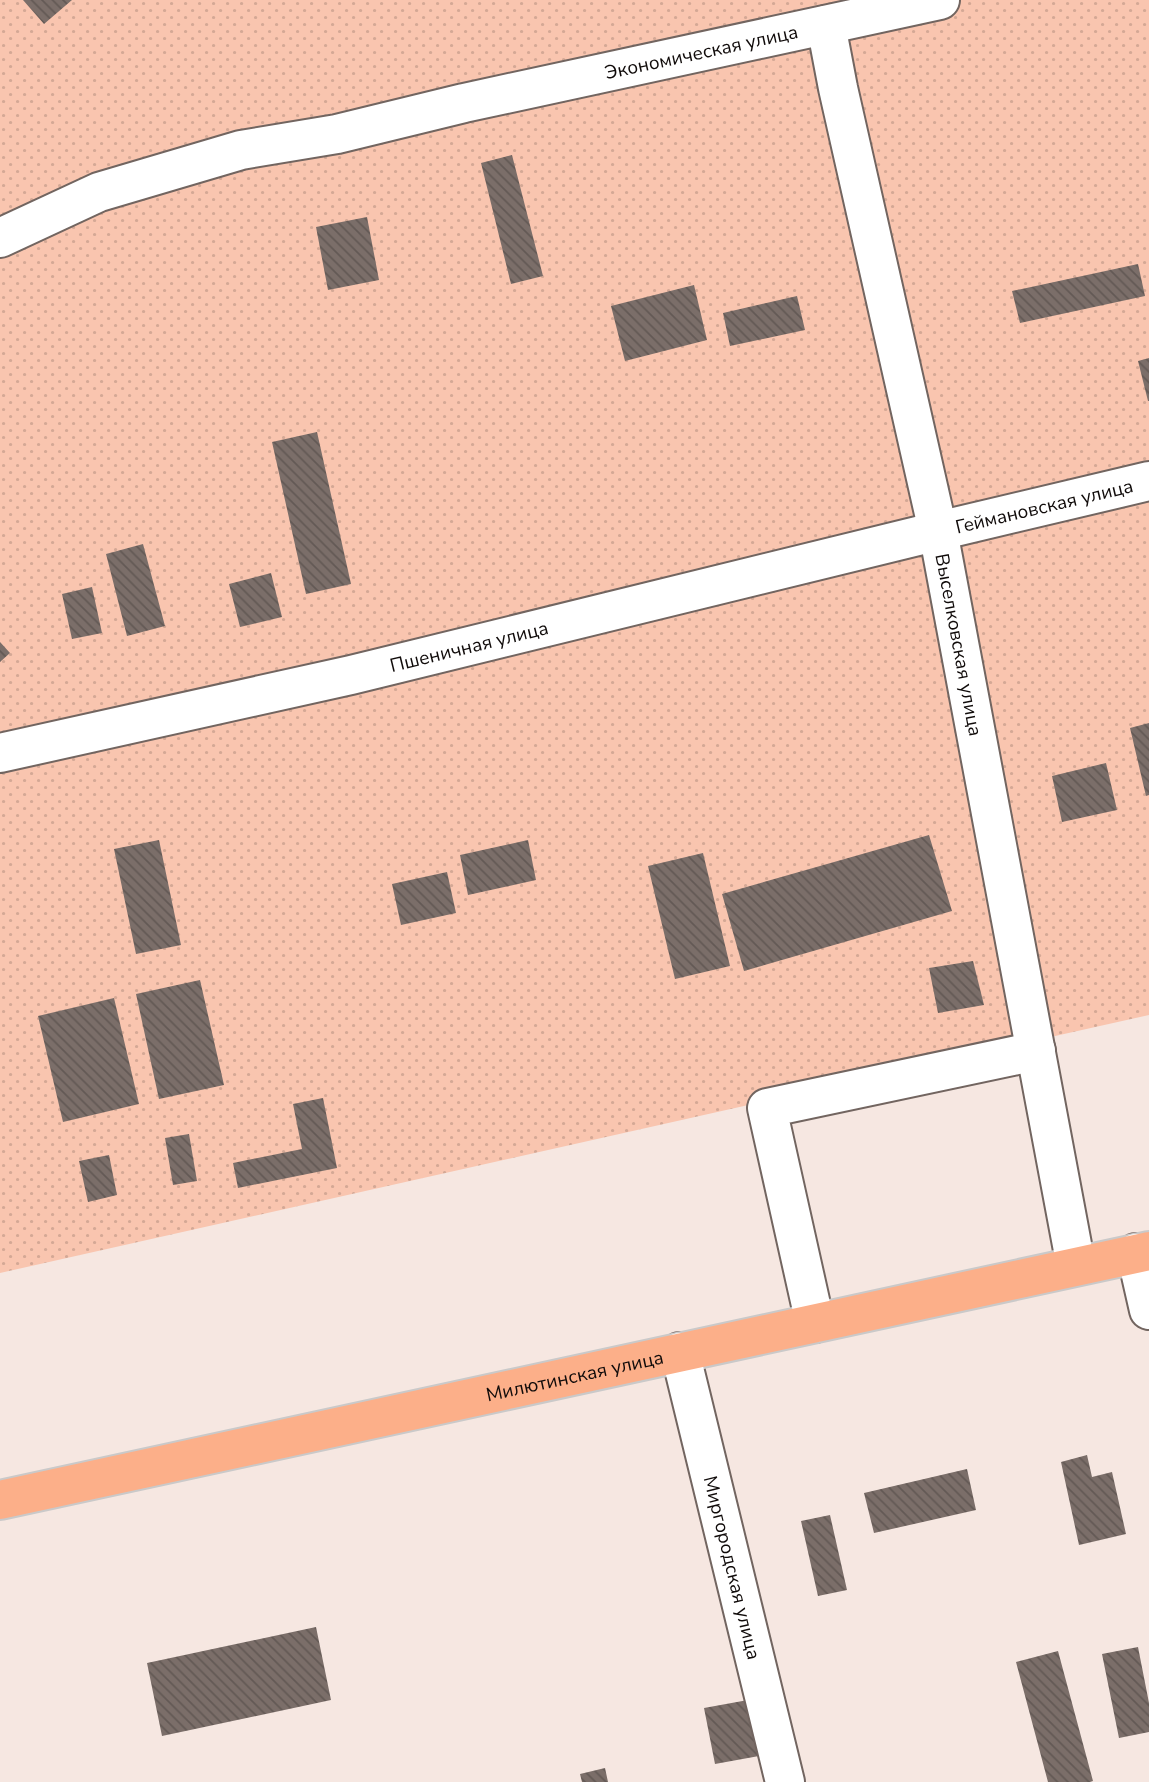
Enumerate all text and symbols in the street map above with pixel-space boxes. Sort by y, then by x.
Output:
street label: Экономическая улица [602,19,801,86]
street label: Геймановская улица [953,473,1136,540]
street label: Выселковская улица [928,551,988,738]
street label: Пшеничная улица [387,615,551,679]
street label: Милютинская улица [484,1345,666,1408]
street label: Миргородская улица [697,1473,767,1662]

